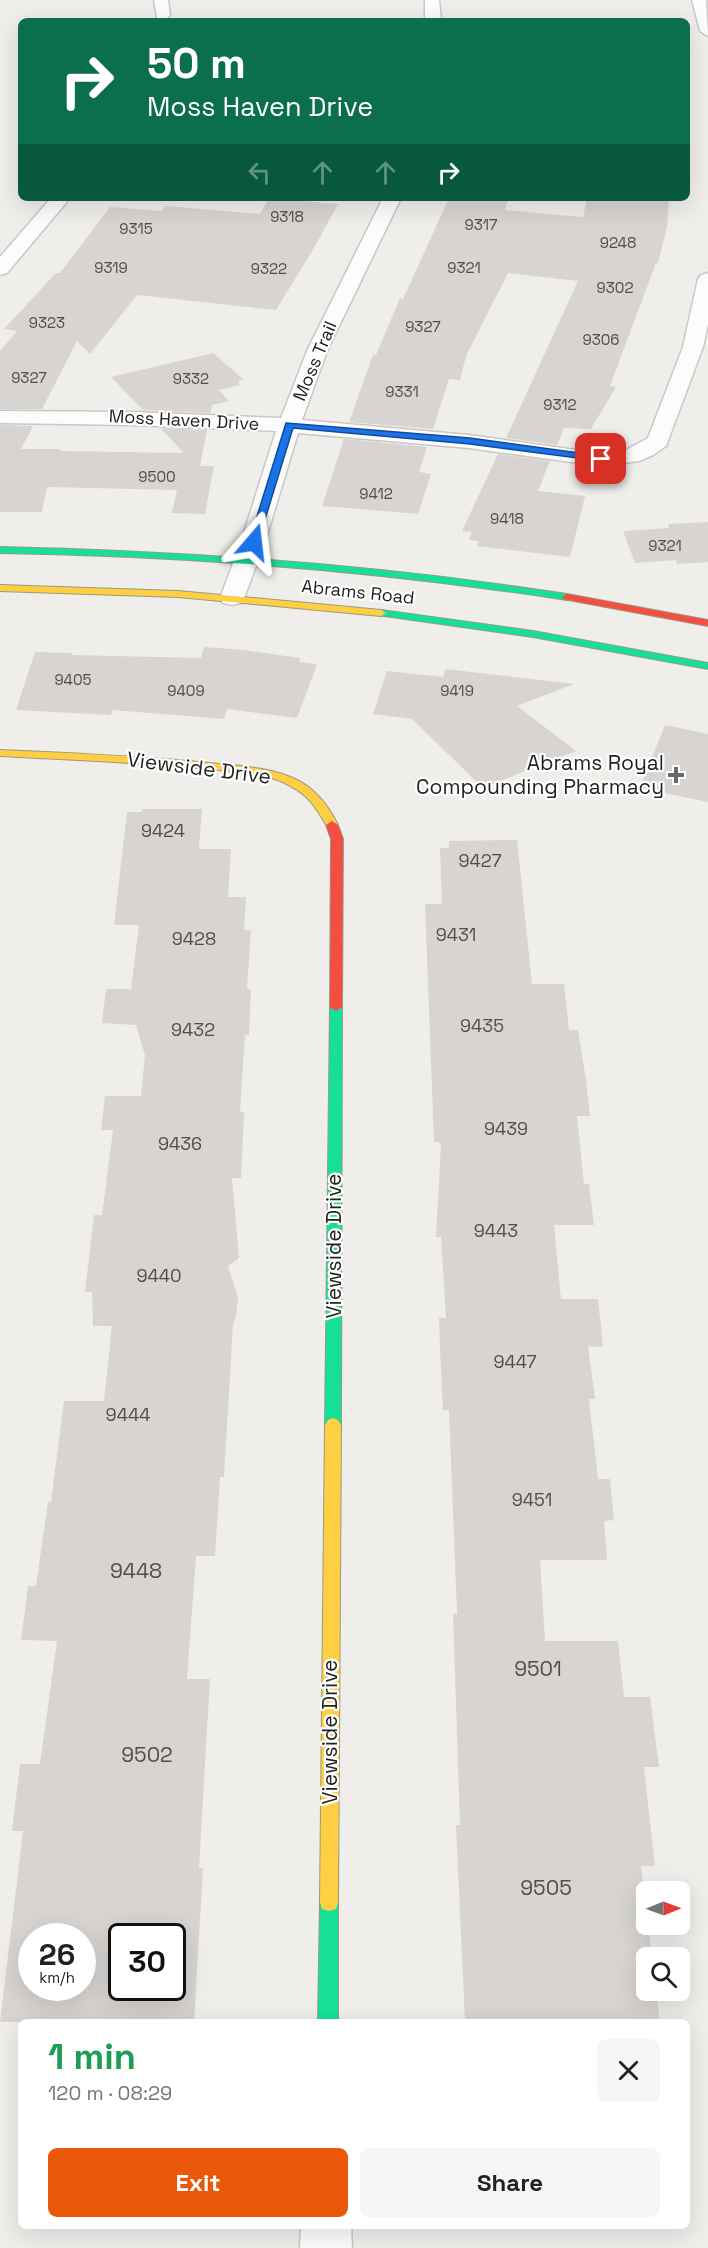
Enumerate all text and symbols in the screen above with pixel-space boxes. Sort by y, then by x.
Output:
text: 50 m [147,37,246,90]
icon: right [48,42,126,120]
text: Moss Haven Drive [147,89,373,124]
icon: left [243,156,276,189]
icon: ahead [306,156,339,189]
icon: ahead [369,156,402,189]
icon: right [432,156,465,189]
house number: 9318 [270,207,304,226]
house number: 9317 [465,215,497,234]
house number: 9315 [119,219,153,238]
house number: 9248 [600,233,636,252]
house number: 9319 [94,258,128,277]
house number: 9321 [447,258,481,277]
house number: 9322 [251,259,287,278]
house number: 9302 [597,278,633,297]
house number: 9323 [29,313,65,332]
street label: Moss Trail [287,317,342,404]
house number: 9327 [405,317,441,336]
house number: 9306 [582,330,620,349]
house number: 9327 [11,368,47,387]
house number: 9332 [173,369,209,388]
house number: 9331 [385,382,419,401]
house number: 9312 [543,395,577,414]
street label: Moss Haven Drive [108,404,260,435]
pin [575,433,626,484]
icon: arrive [584,442,617,475]
house number: 9500 [138,467,176,486]
house number: 9412 [359,484,393,503]
house number: 9418 [490,509,524,528]
position arrow [222,510,286,574]
house number: 9321 [648,536,682,555]
street label: Abrams Road [300,574,416,609]
house number: 9405 [54,670,92,689]
house number: 9409 [167,681,205,700]
house number: 9419 [440,681,474,700]
street label: Viewside Drive [125,745,273,790]
place label: Abrams Royal Compounding Pharmacy [416,749,664,800]
marker: Abrams Royal Compounding Pharmacy [669,768,683,782]
house number: 9424 [141,819,185,842]
house number: 9427 [458,849,502,872]
house number: 9431 [436,923,476,946]
house number: 9428 [172,927,216,950]
house number: 9435 [460,1014,504,1037]
house number: 9432 [171,1018,215,1041]
house number: 9439 [484,1117,528,1140]
house number: 9436 [158,1132,202,1155]
street label: Viewside Drive [320,1174,347,1318]
house number: 9443 [474,1219,518,1242]
house number: 9440 [136,1264,182,1287]
house number: 9447 [493,1350,537,1373]
house number: 9444 [106,1403,150,1426]
house number: 9451 [512,1488,552,1511]
house number: 9448 [110,1557,162,1584]
house number: 9501 [514,1655,562,1682]
street label: Viewside Drive [316,1660,343,1804]
house number: 9502 [121,1741,173,1768]
house number: 9505 [520,1874,572,1901]
north arrow [636,1881,690,1935]
map controls [636,1881,690,2001]
speed limit sign: 30 [108,1923,186,2001]
text: 26 [39,1935,75,1974]
button: search [636,1947,690,2001]
text: km/h [39,1968,75,1987]
text: 1 min [48,2034,136,2080]
button: close [597,2039,660,2102]
text: 120 m · 08:29 [48,2080,172,2106]
button: Exit [48,2148,348,2217]
button: Share [360,2148,660,2217]

